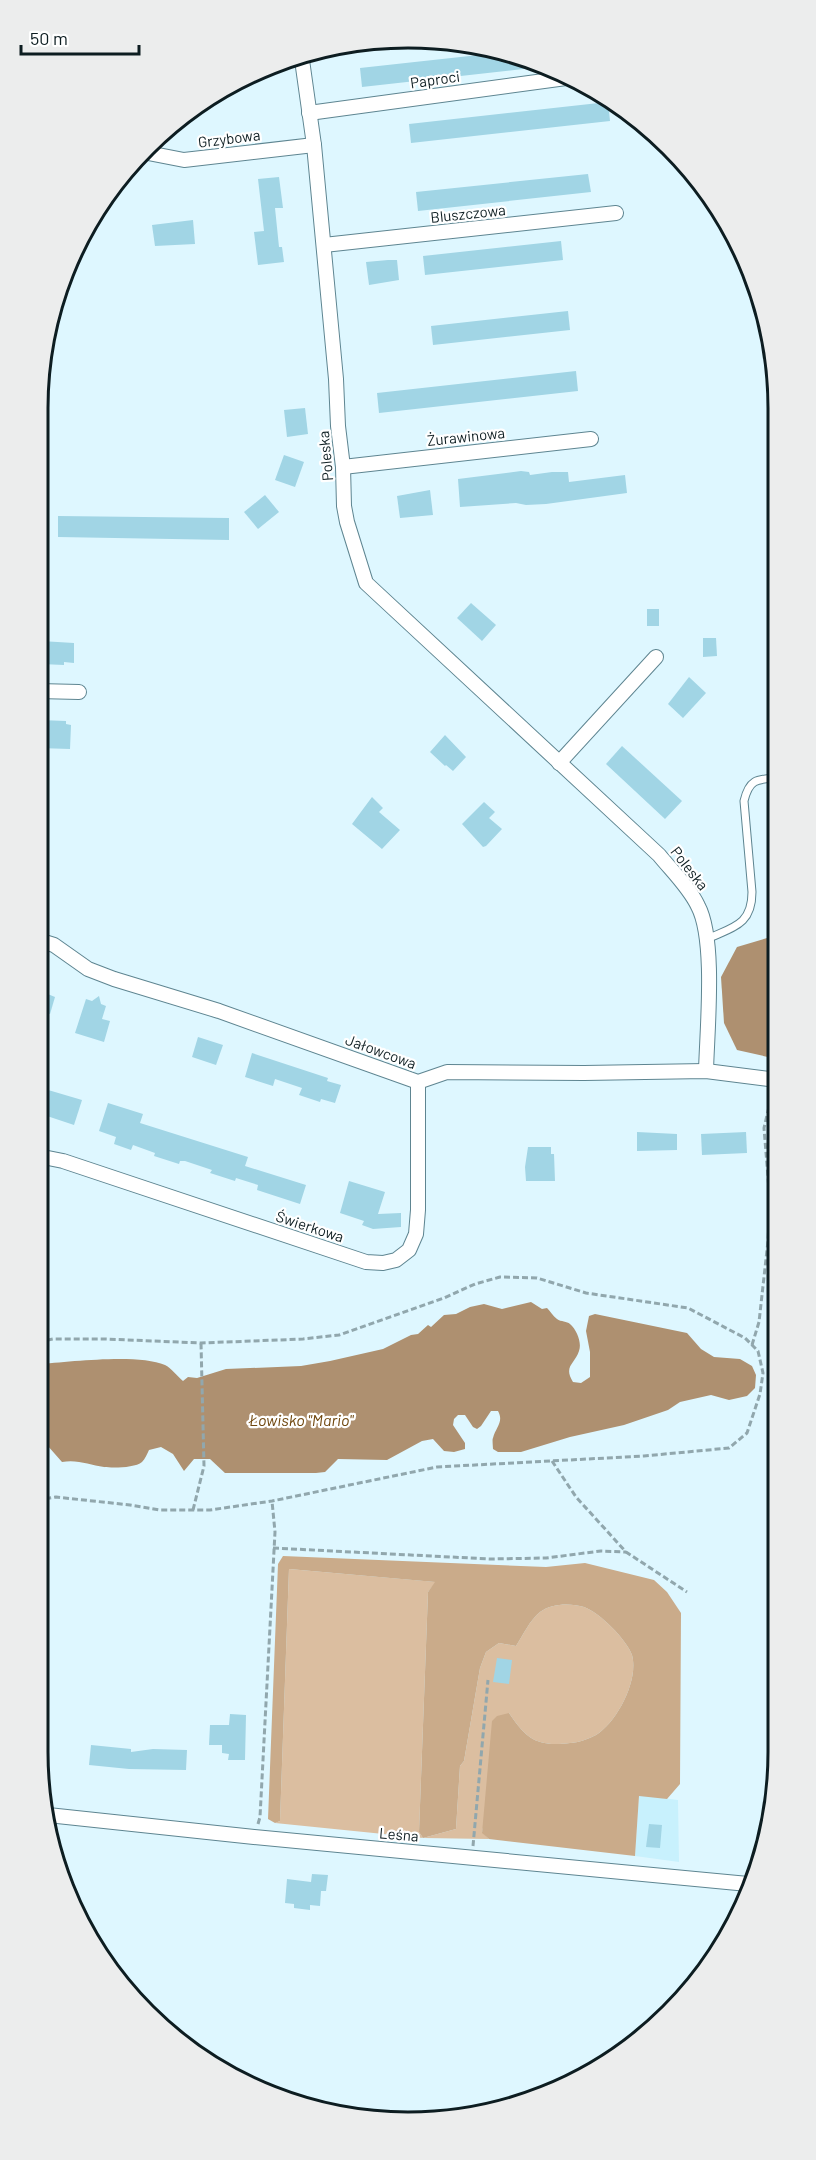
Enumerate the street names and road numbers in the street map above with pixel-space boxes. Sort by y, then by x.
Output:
street label: Paproci [409,67,461,91]
street label: Grzybowa [197,125,261,151]
street label: Bluszczowa [430,200,506,226]
street label: Żurawinowa [426,423,506,449]
street label: Poleska [314,430,336,482]
street label: Poleska [667,843,713,893]
street label: Jałowcowa [343,1030,419,1072]
street label: Świerkowa [274,1207,346,1245]
street label: Leśna [379,1823,419,1845]

